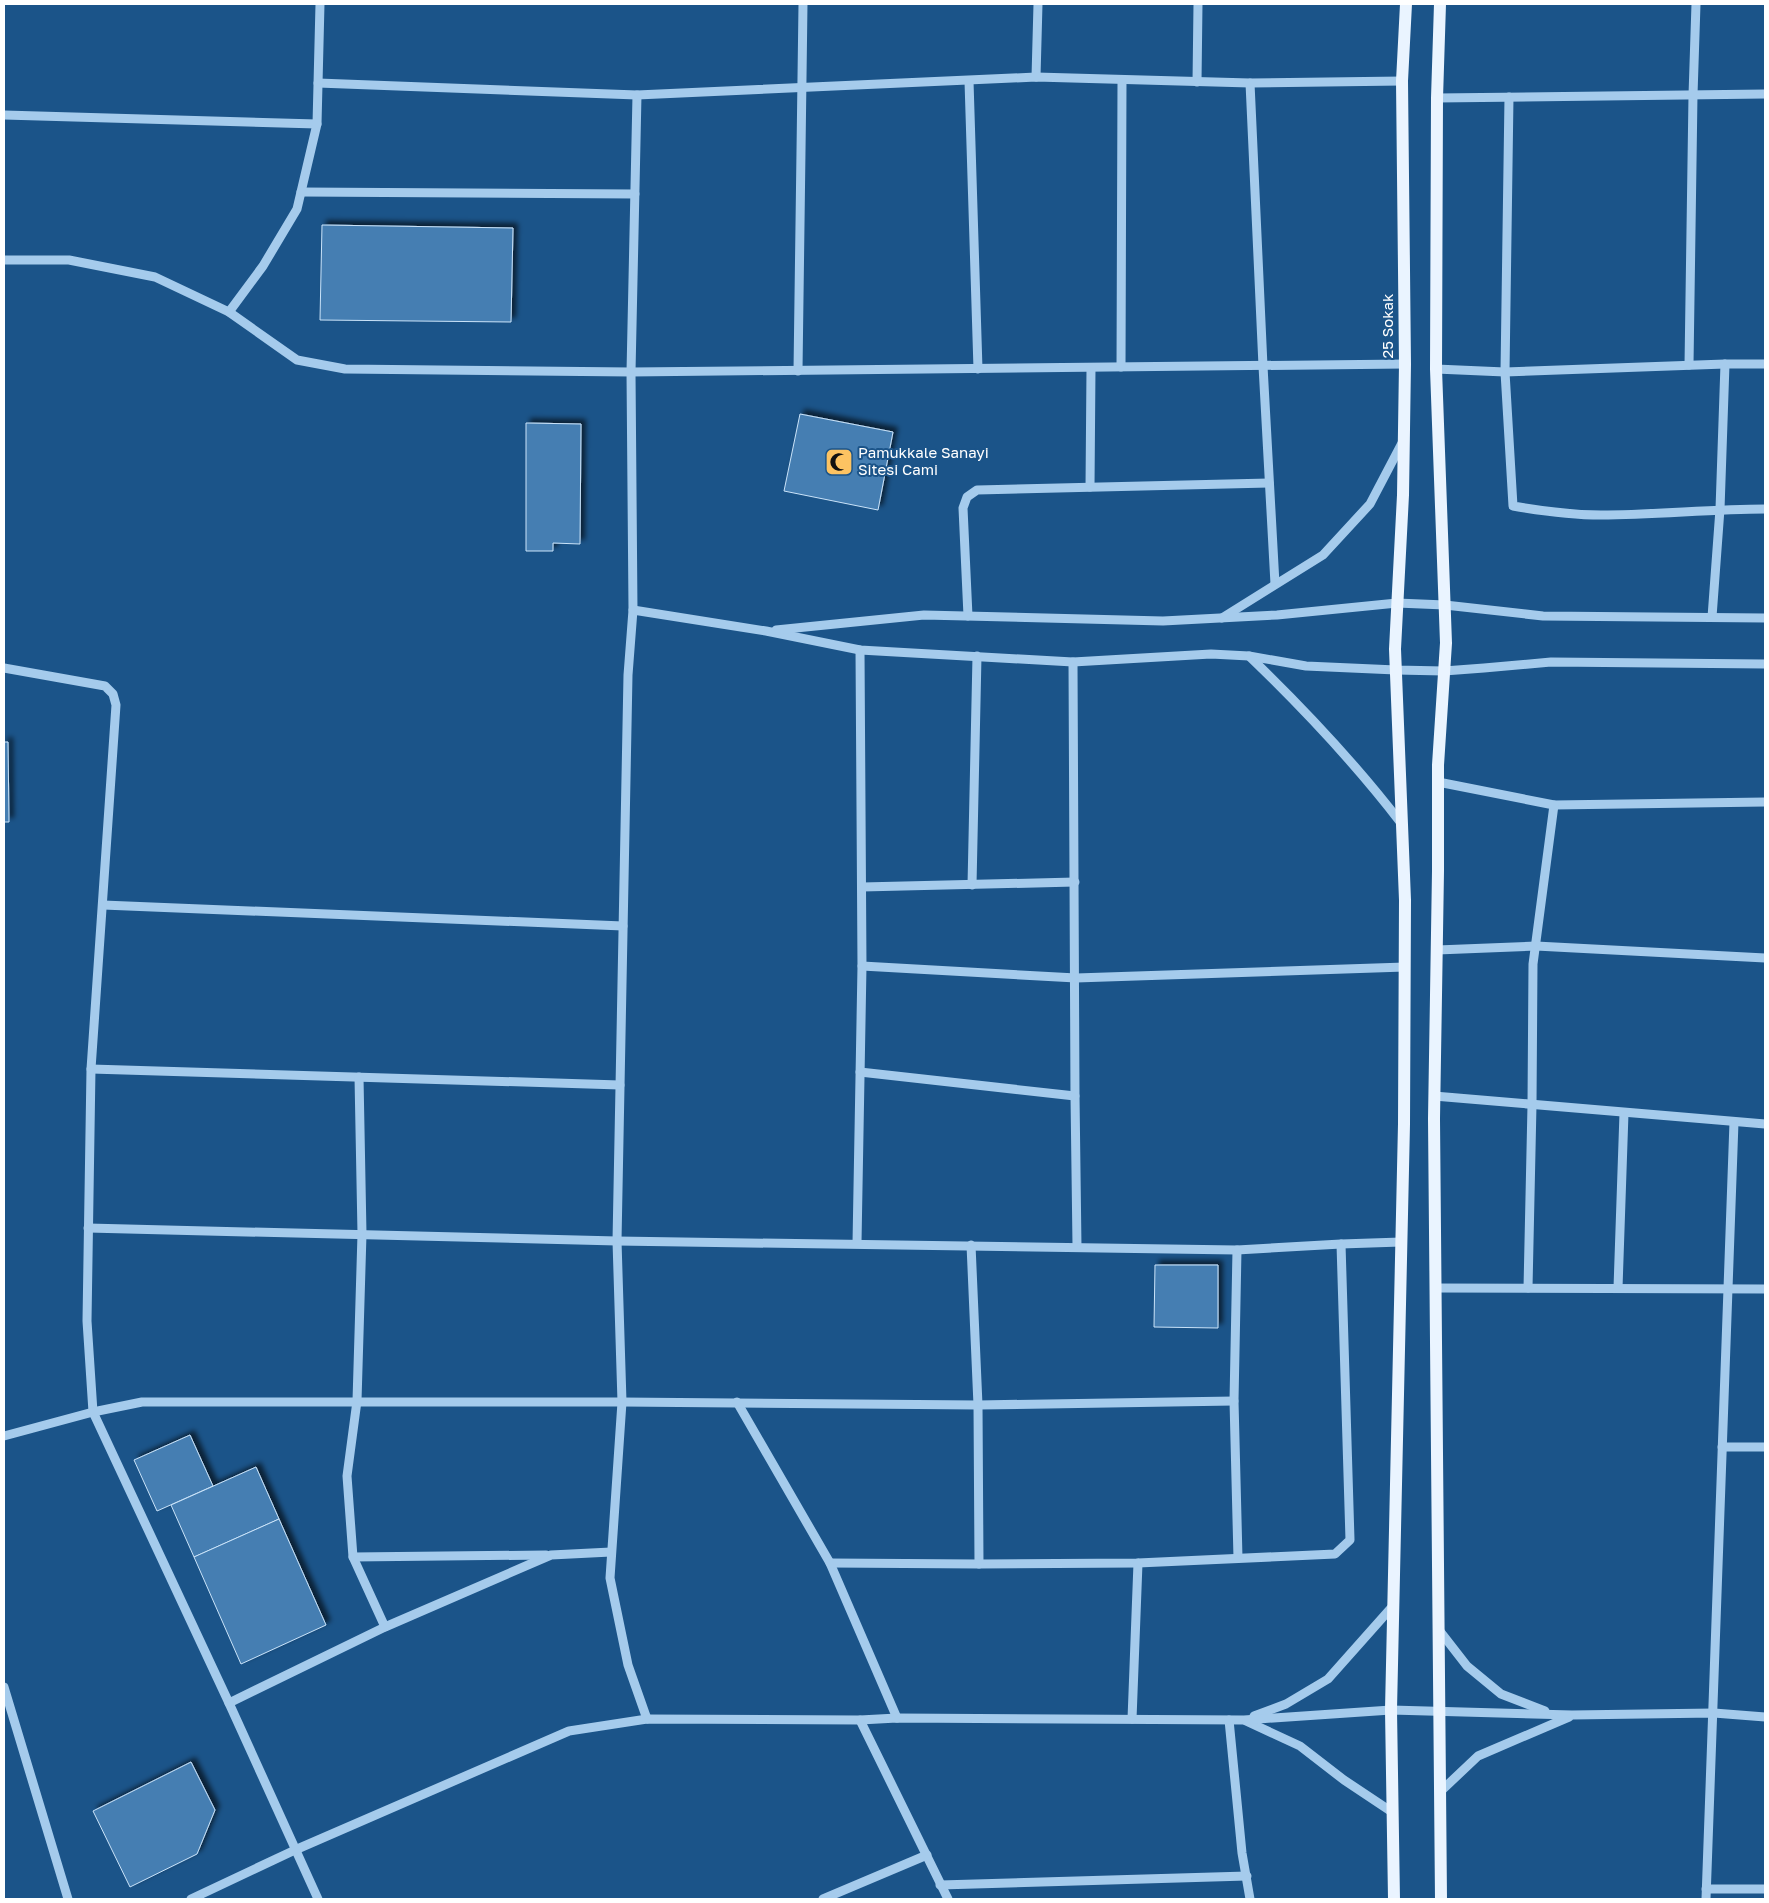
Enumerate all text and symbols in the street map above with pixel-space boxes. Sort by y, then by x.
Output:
street label: 25 Sokak [1378,293,1396,359]
place label: Pamukkale Sanayi Sitesi Cami [858,443,989,478]
mosque icon: Pamukkale Sanayi Sitesi Cami [824,447,854,477]

